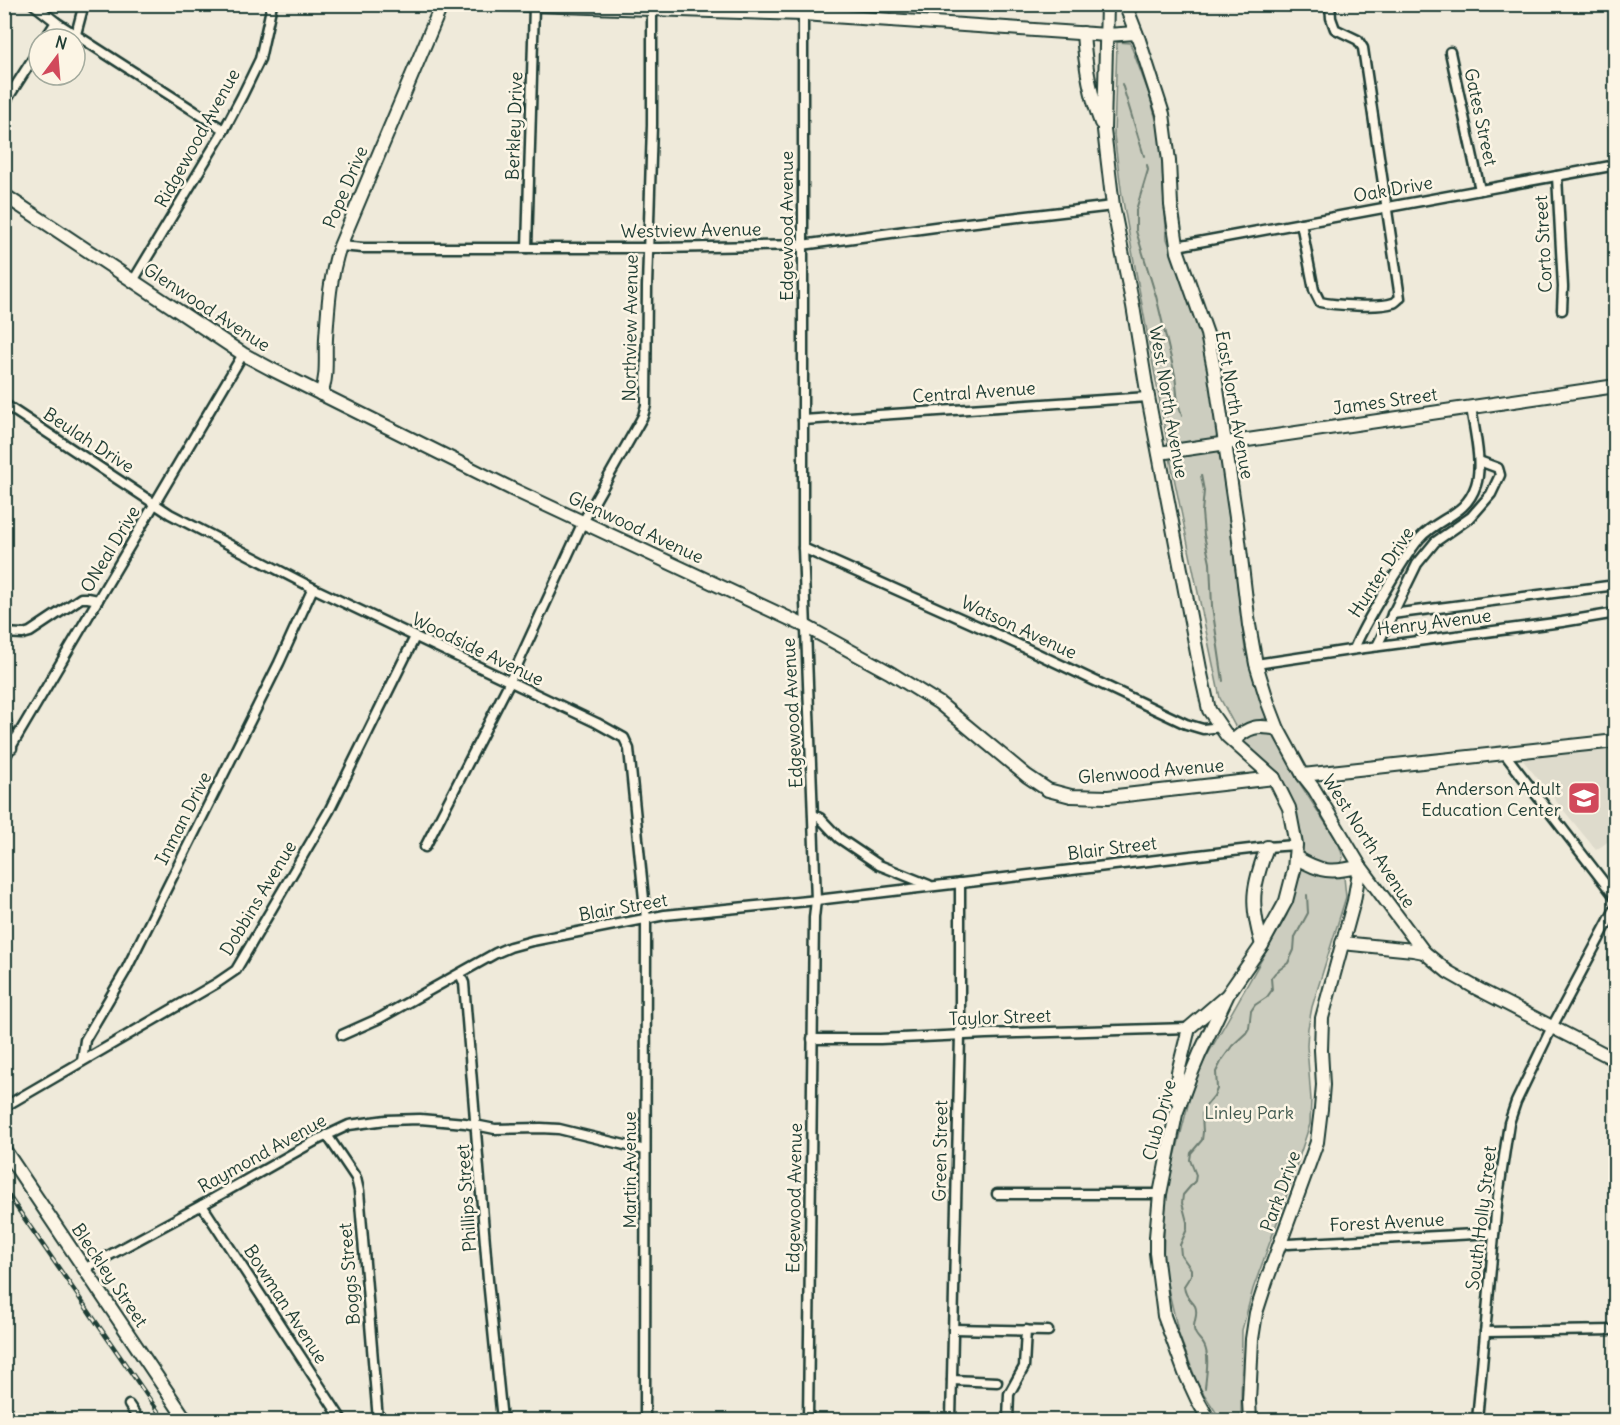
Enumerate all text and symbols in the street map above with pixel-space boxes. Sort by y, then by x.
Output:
north arrow [27,27,87,87]
text: N [53,31,69,54]
street label: Ridgewood Avenue [149,64,245,212]
street label: Gates Street [1459,66,1503,168]
street label: Berkley Drive [501,71,527,181]
street label: Pope Drive [317,142,373,232]
street label: Edgewood Avenue [775,151,798,301]
street label: Oak Drive [1351,171,1435,207]
street label: Corto Street [1529,195,1557,293]
street label: Westview Avenue [620,217,762,243]
street label: Northview Avenue [617,254,643,402]
street label: Glenwood Avenue [139,257,275,357]
street label: West North Avenue [1144,324,1194,480]
street label: East North Avenue [1211,329,1259,481]
street label: Central Avenue [912,376,1036,408]
street label: James Street [1331,382,1439,420]
street label: Beulah Drive [39,402,139,478]
street label: Glenwood Avenue [565,486,707,568]
street label: ONeal Drive [75,501,145,597]
street label: Hunter Drive [1343,522,1419,622]
street label: Watson Avenue [957,590,1081,664]
street label: Henry Avenue [1375,604,1493,640]
street label: Woodside Avenue [408,607,548,691]
street label: Edgewood Avenue [777,637,807,789]
street label: Glenwood Avenue [1077,753,1225,789]
street label: Inman Drive [150,768,216,868]
street label: West North Avenue [1317,770,1421,912]
place label: Anderson Adult Education Center [1421,777,1562,821]
school or university icon: Anderson Adult Education Center [1566,780,1602,816]
street label: Blair Street [1066,831,1158,865]
street label: Dobbins Avenue [215,836,301,960]
street label: Blair Street [577,888,669,926]
street label: Taylor Street [948,1004,1052,1030]
street label: Club Drive [1137,1077,1181,1163]
street label: Green Street [928,1100,952,1202]
park label: Linley Park [1204,1101,1294,1124]
street label: Raymond Avenue [194,1108,330,1198]
street label: Martin Avenue [618,1111,641,1229]
street label: Edgewood Avenue [781,1123,807,1273]
street label: Phillips Street [451,1143,481,1253]
street label: South Holly Street [1461,1145,1501,1291]
street label: Park Drive [1255,1148,1305,1234]
street label: Forest Avenue [1329,1208,1445,1236]
street label: Bleckley Street [67,1219,153,1331]
street label: Boggs Street [333,1222,365,1326]
street label: Bowman Avenue [239,1240,333,1368]

